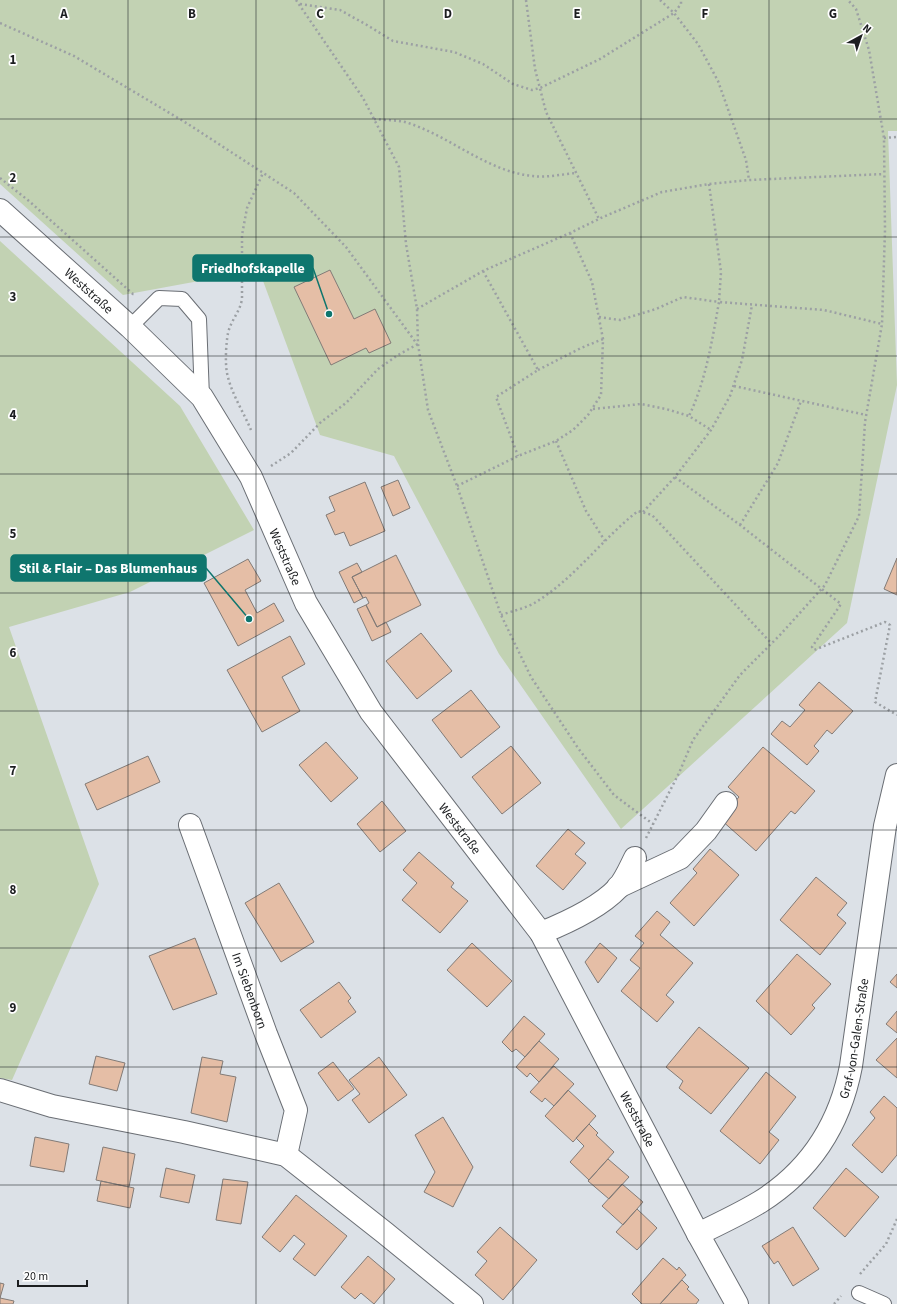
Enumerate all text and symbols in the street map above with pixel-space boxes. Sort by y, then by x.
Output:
text: A [59,5,68,23]
text: B [188,5,196,23]
text: C [316,5,324,23]
text: D [444,5,452,23]
text: E [573,5,581,23]
text: F [702,5,709,23]
text: G [829,5,837,23]
north arrow [841,16,881,56]
text: N [859,21,875,37]
text: 1 [10,51,17,69]
text: 2 [10,169,17,187]
callout: Friedhofskapelle [193,255,313,281]
text: Friedhofskapelle [201,259,305,279]
street label: Weststraße [60,264,117,318]
text: 3 [10,288,17,306]
text: 4 [10,406,17,424]
text: 5 [10,525,17,543]
street label: Weststraße [264,526,305,588]
callout: Stil & Flair – Das Blumenhaus [11,555,206,581]
text: Stil & Flair – Das Blumenhaus [19,559,197,579]
text: 6 [10,644,17,662]
text: 7 [10,762,17,780]
street label: Weststraße [434,799,485,858]
text: 8 [10,881,17,899]
street label: Im Siebenborn [227,950,271,1031]
street label: Graf-von-Galen-Straße [835,977,873,1101]
text: 9 [10,999,17,1017]
street label: Weststraße [615,1088,659,1150]
scale bar [18,1262,87,1288]
text: 20 m [24,1268,48,1285]

